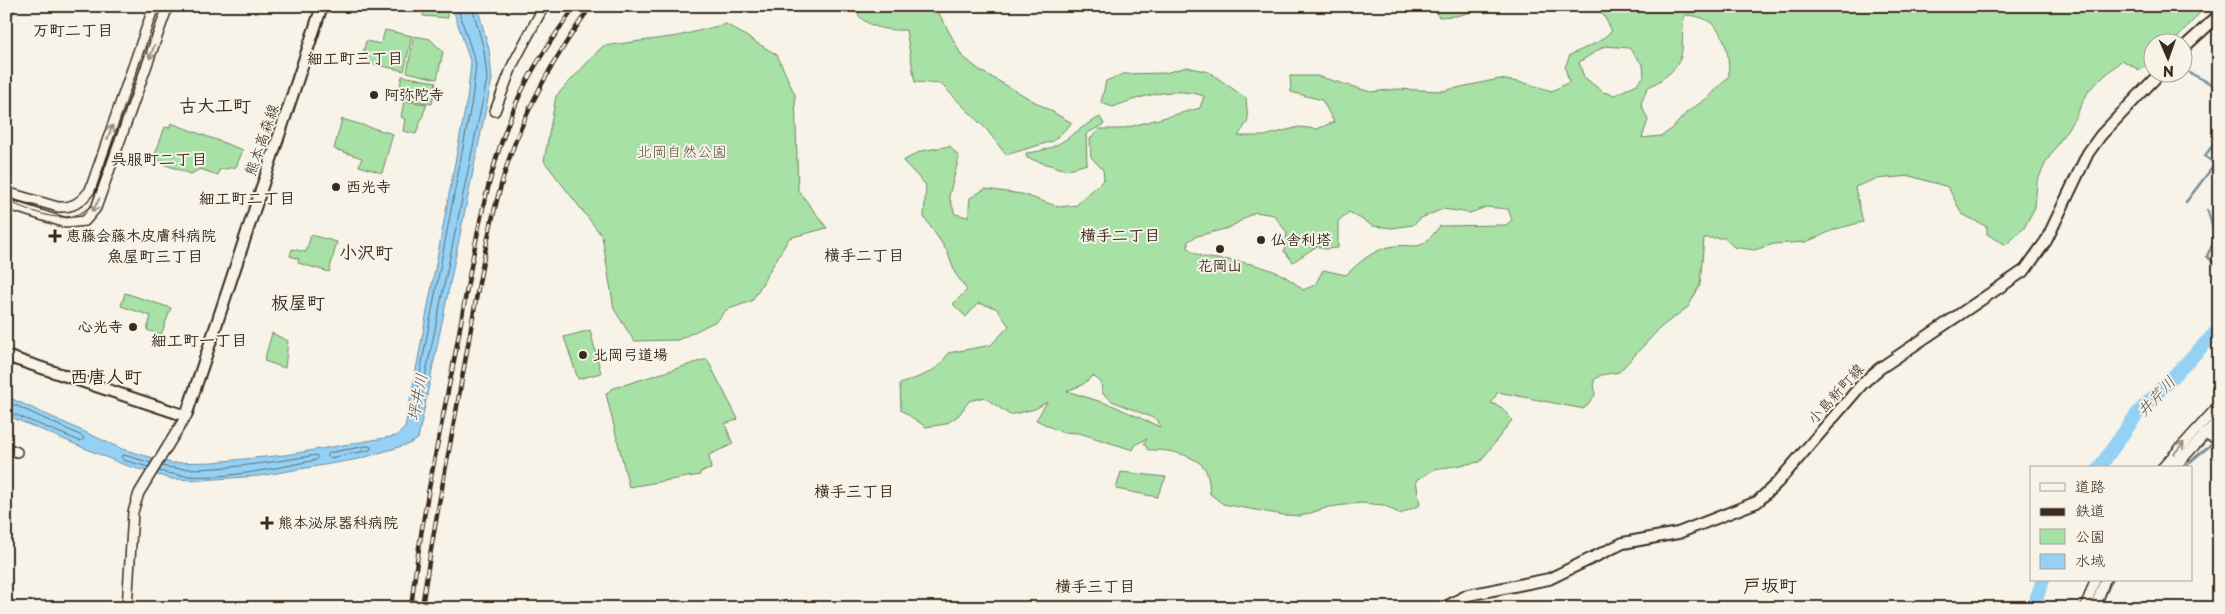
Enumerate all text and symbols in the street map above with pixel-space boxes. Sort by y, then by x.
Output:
district label: 万町二丁目 [33,17,113,41]
north arrow [2142,32,2192,82]
one-way arrow [147,44,157,60]
district label: 細工町三丁目 [307,45,403,69]
text: N [2163,61,2174,82]
place label: 阿弥陀寺 [384,82,444,105]
marker: 阿弥陀寺 [368,89,380,101]
district label: 古大工町 [179,91,251,118]
street label: 熊本高森線 [237,100,284,179]
one-way arrow [106,125,115,141]
park label: 北岡自然公園 [637,139,727,162]
district label: 呉服町二丁目 [111,146,207,170]
place label: 西光寺 [346,174,391,197]
marker: 西光寺 [330,181,342,193]
district label: 細工町二丁目 [199,185,295,209]
one-way arrow [91,197,101,212]
district label: 横手二丁目 [1080,222,1160,246]
place label: 恵藤会藤木皮膚科病院 [66,223,216,246]
place label: 仏舎利塔 [1271,227,1331,250]
marker: 恵藤会藤木皮膚科病院 [48,229,62,243]
marker: 仏舎利塔 [1255,234,1267,246]
district label: 小沢町 [339,238,393,265]
district label: 横手二丁目 [824,242,904,266]
district label: 魚屋町三丁目 [107,243,203,267]
marker: 花岡山 [1214,243,1226,255]
place label: 花岡山 [1197,253,1243,276]
district label: 板屋町 [271,288,325,315]
place label: 心光寺 [78,314,123,337]
marker: 心光寺 [127,321,139,333]
district label: 細工町一丁目 [151,327,247,351]
place label: 北岡弓道場 [593,342,668,365]
marker: 北岡弓道場 [577,349,589,361]
street label: 小島新町線 [1801,357,1869,429]
district label: 西唐人町 [70,362,142,389]
water label: 井芹川 [2130,370,2180,421]
water label: 坪井川 [400,371,432,423]
one-way arrow [2173,441,2185,454]
legend [2030,466,2192,582]
text: 道路 [2075,474,2105,497]
district label: 横手三丁目 [814,478,894,502]
text: 鉄道 [2075,498,2105,521]
place label: 熊本泌尿器科病院 [278,510,398,533]
marker: 熊本泌尿器科病院 [260,516,274,530]
text: 公園 [2075,524,2105,547]
text: 水域 [2075,548,2105,571]
district label: 戸坂町 [1743,571,1797,598]
district label: 横手三丁目 [1055,573,1135,597]

